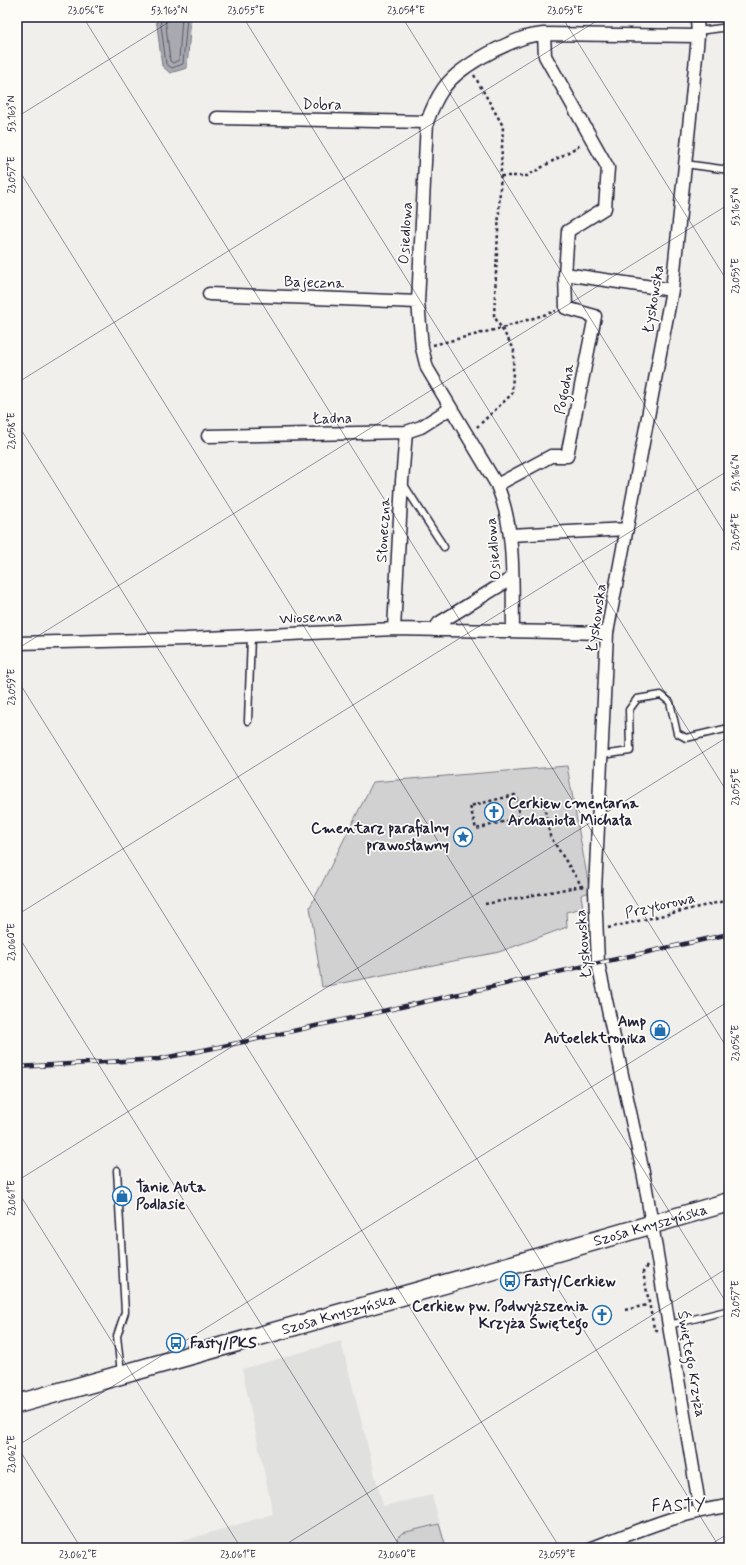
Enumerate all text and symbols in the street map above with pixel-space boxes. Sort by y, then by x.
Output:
text: 23.056°E [68,4,104,18]
text: 53.163°N [151,4,188,18]
text: 23.055°E [227,4,265,18]
text: 23.054°E [387,4,425,18]
text: 23.053°E [547,4,583,18]
text: 53.163°N [5,95,19,132]
street label: Dobra [302,95,342,115]
text: 23.057°E [5,156,19,194]
text: 53.165°N [729,188,743,226]
street label: Osiedlowa [394,201,418,265]
text: 23.053°E [729,258,743,294]
street label: Łyskowska [639,264,669,335]
street label: Bajeczna [284,272,345,294]
street label: Pogodna [550,361,581,416]
street label: Ładna [312,409,352,429]
text: 23.058°E [5,412,19,450]
text: 53.166°N [729,454,743,492]
street label: Słoneczna [372,496,396,563]
text: 23.054°E [729,513,743,551]
street label: Osiedlowa [481,517,507,581]
street label: Łyskowska [582,583,612,654]
street label: Wiosenna [279,606,344,630]
text: 23.059°E [5,668,19,705]
text: 23.055°E [729,768,743,806]
place label: Cerkiew cmentarna Archanioła Michała [508,794,640,831]
church icon: Cerkiew cmentarna Archanioła Michała [483,801,505,823]
place label: Cmentarz parafialny prawosławny [311,818,449,856]
place icon: Cmentarz parafialny prawosławny [452,826,474,848]
street label: Przytorowa [623,888,698,924]
street label: Łyskowska [571,909,597,979]
text: 23.060°E [5,923,19,961]
place label: Amp Autoelektronika [544,1012,646,1049]
shop icon: Amp Autoelektronika [649,1019,671,1041]
text: 23.056°E [729,1025,743,1061]
place label: Tanie Auta Podlasie [136,1178,207,1215]
text: 23.061°E [5,1180,19,1216]
shop icon: Tanie Auta Podlasie [111,1185,133,1207]
street label: Szosa Knyszyńska [591,1200,710,1252]
bus stop icon: Fasty/Cerkiew [499,1270,521,1292]
place label: Fasty/Cerkiew [524,1272,616,1292]
text: 23.057°E [729,1280,743,1318]
street label: Szosa Knyszyńska [279,1289,399,1340]
place label: Cerkiew pw. Podwyższenia Krzyża Świętego [412,1297,589,1336]
church icon: Cerkiew pw. Podwyższenia Krzyża Świętego [591,1304,613,1326]
street label: Świętego Krzyża [671,1309,711,1419]
bus stop icon: Fasty/PKS [165,1332,187,1354]
place label: Fasty/PKS [190,1334,257,1354]
text: 23.062°E [5,1435,19,1473]
district label: FASTY [652,1495,706,1517]
text: 23.062°E [59,1548,97,1562]
text: 23.061°E [220,1548,256,1562]
text: 23.060°E [378,1548,416,1562]
text: 23.059°E [539,1548,576,1562]

